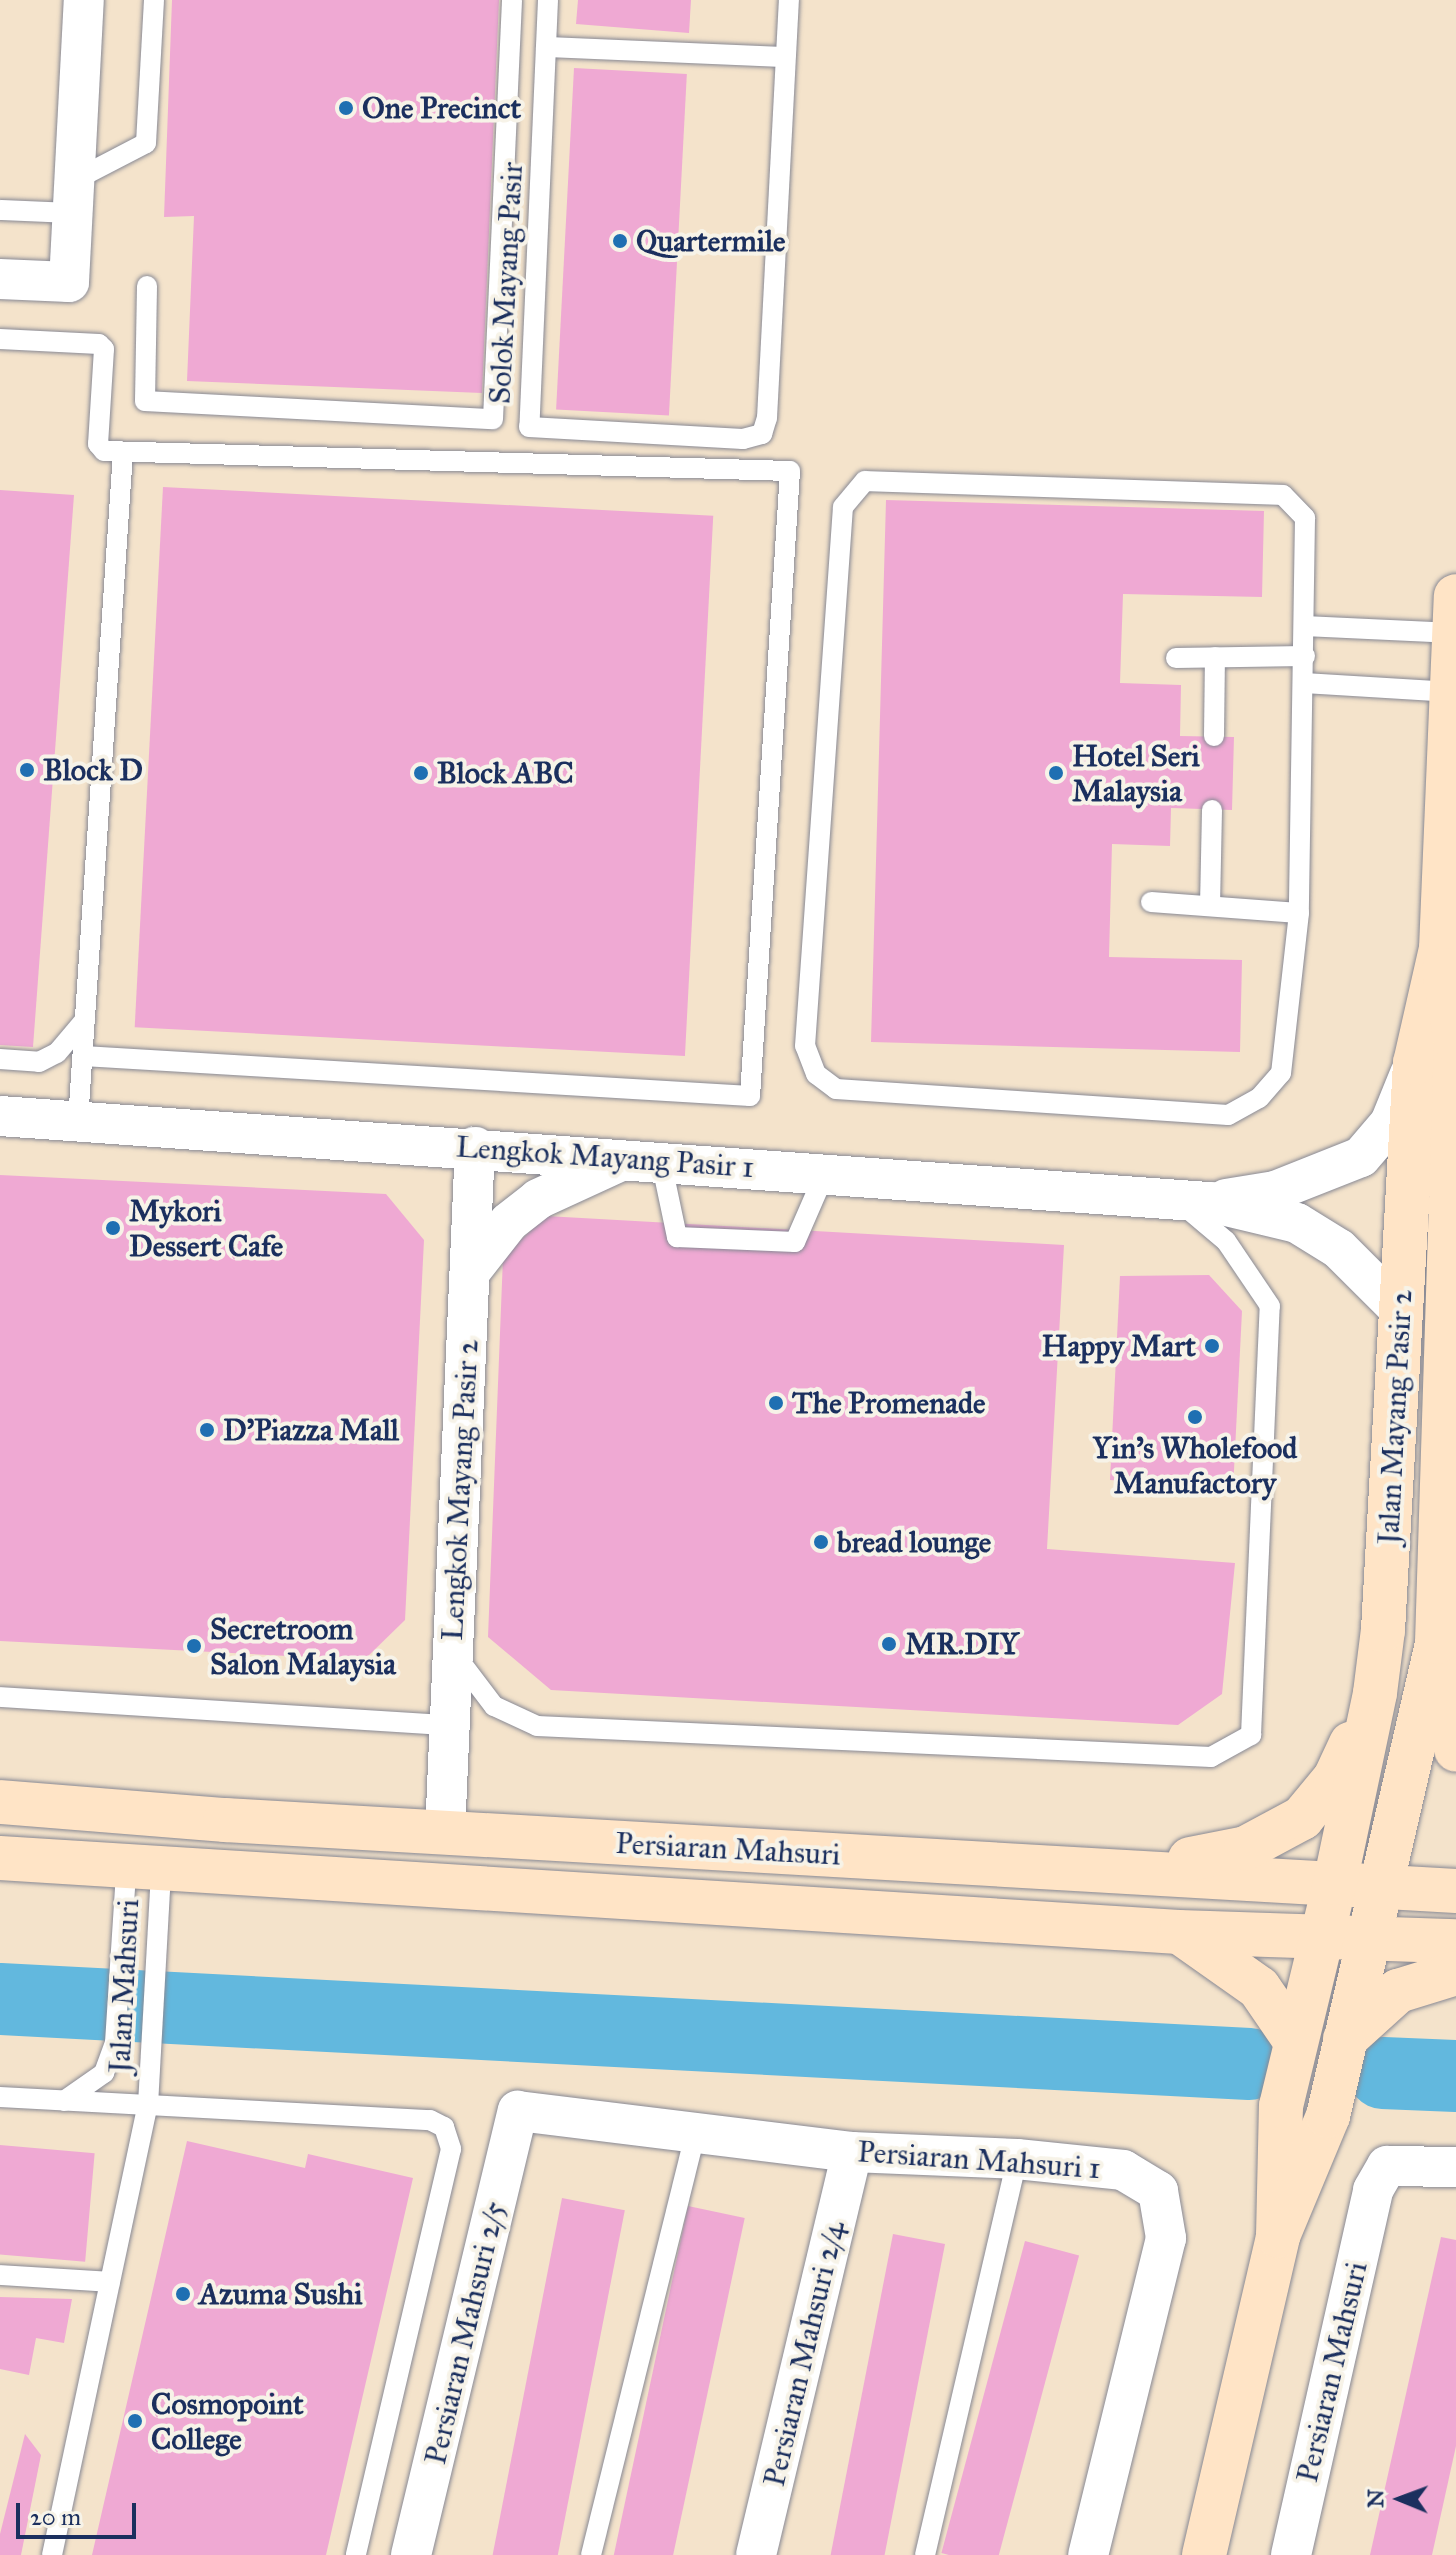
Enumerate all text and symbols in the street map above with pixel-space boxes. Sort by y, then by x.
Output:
place label: One Precinct [362,90,521,126]
marker: One Precinct [337,99,355,117]
street label: Solok Mayang Pasir [482,161,530,405]
place label: Quartermile [636,223,785,259]
marker: Quartermile [611,232,629,250]
place label: Hotel Seri Malaysia [1072,738,1200,808]
place label: Block D [43,752,143,788]
place label: Block ABC [437,755,574,791]
marker: Block D [18,761,36,779]
marker: Block ABC [412,764,430,782]
marker: Hotel Seri Malaysia [1047,764,1065,782]
street label: Lengkok Mayang Pasir 1 [455,1129,755,1185]
place label: Mykori Dessert Cafe [129,1193,283,1264]
marker: Mykori Dessert Cafe [104,1219,122,1237]
street label: Jalan Mayang Pasir 2 [1370,1289,1420,1545]
place label: Happy Mart [1042,1328,1196,1364]
marker: Happy Mart [1203,1337,1221,1355]
street label: Lengkok Mayang Pasir 2 [434,1338,486,1642]
place label: The Promenade [792,1385,986,1421]
marker: The Promenade [767,1394,785,1412]
marker: Yin's Wholefood Manufactory [1186,1408,1204,1426]
place label: D'Piazza Mall [223,1412,399,1448]
marker: D'Piazza Mall [198,1421,216,1439]
place label: Yin's Wholefood Manufactory [1093,1430,1297,1500]
place label: bread lounge [837,1524,991,1560]
marker: bread lounge [812,1533,830,1551]
place label: Secretroom Salon Malaysia [210,1611,396,1682]
place label: MR.DIY [905,1626,1019,1662]
marker: MR.DIY [880,1635,898,1653]
marker: Secretroom Salon Malaysia [185,1637,203,1655]
street label: Persiaran Mahsuri [615,1825,841,1873]
street label: Jalan Mahsuri [101,1898,147,2074]
street label: Persiaran Mahsuri 1 [856,2134,1102,2186]
street label: Persiaran Mahsuri 2/5 [417,2198,513,2468]
street label: Persiaran Mahsuri 2/4 [756,2218,852,2490]
street label: Persiaran Mahsuri [1289,2258,1375,2486]
place label: Azuma Sushi [199,2276,362,2312]
marker: Azuma Sushi [174,2285,192,2303]
place label: Cosmopoint College [151,2386,304,2456]
marker: Cosmopoint College [126,2412,144,2430]
north arrow [1360,2459,1440,2539]
scale bar [20,2487,140,2537]
text: N [1362,2489,1389,2508]
text: 20 m [30,2502,81,2532]

